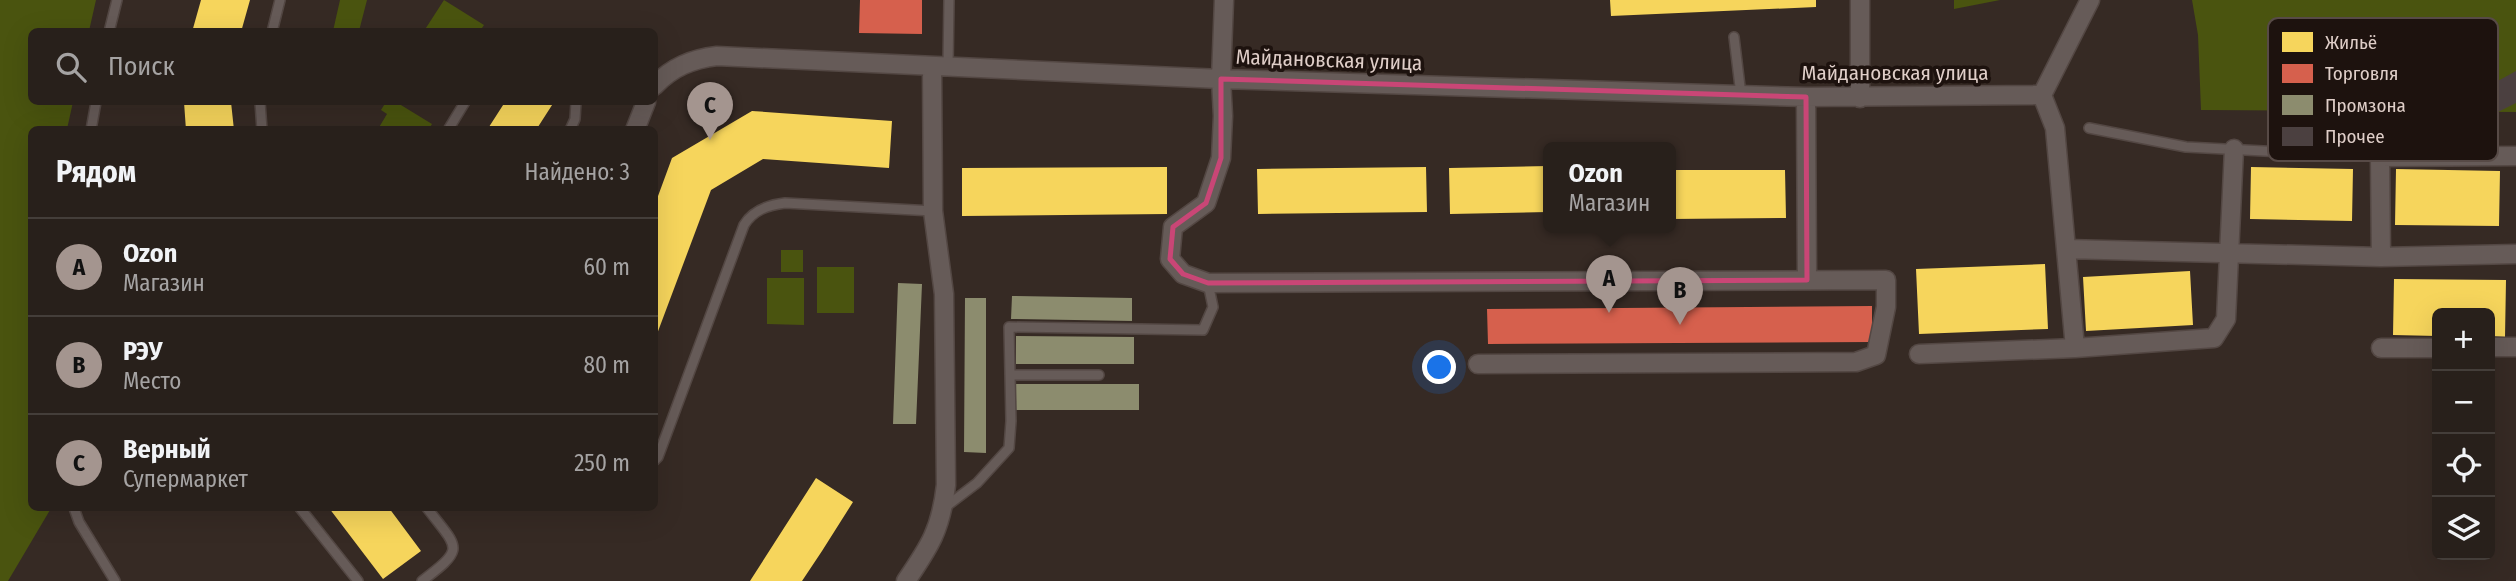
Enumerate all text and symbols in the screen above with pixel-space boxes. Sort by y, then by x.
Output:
legend [2268,18,2498,161]
search box [28,28,658,105]
text: Жильё [2325,31,2377,54]
street label: Майдановская улица [1235,44,1423,76]
icon: search [52,48,90,86]
text: Поиск [108,51,175,82]
street label: Майдановская улица [1802,60,1988,86]
text: Торговля [2325,62,2398,85]
pin: C [687,82,733,140]
text: Промзона [2325,94,2406,117]
text: Прочее [2325,125,2385,148]
popup [1543,142,1676,233]
text: Рядом [56,154,136,190]
text: Найдено: 3 [525,158,630,186]
text: Ozon [1569,158,1623,189]
text: Магазин [1569,189,1650,217]
text: Ozon [123,238,177,269]
text: A [73,253,85,281]
text: 60 m [584,253,630,281]
pin: A [1586,255,1632,313]
pin: B [1657,267,1703,325]
text: Магазин [123,269,205,297]
map controls [2432,308,2495,560]
button: + [2432,308,2495,371]
text: РЭУ [123,336,162,367]
your location [1422,350,1456,384]
text: B [73,351,85,379]
text: 80 m [583,351,630,379]
text: Место [123,367,181,395]
button: − [2432,371,2495,434]
text: Верный [123,434,211,465]
button: locate [2432,434,2495,497]
text: C [73,449,85,477]
text: 250 m [574,449,630,477]
text: Супермаркет [123,465,248,493]
button: layers [2432,497,2495,560]

